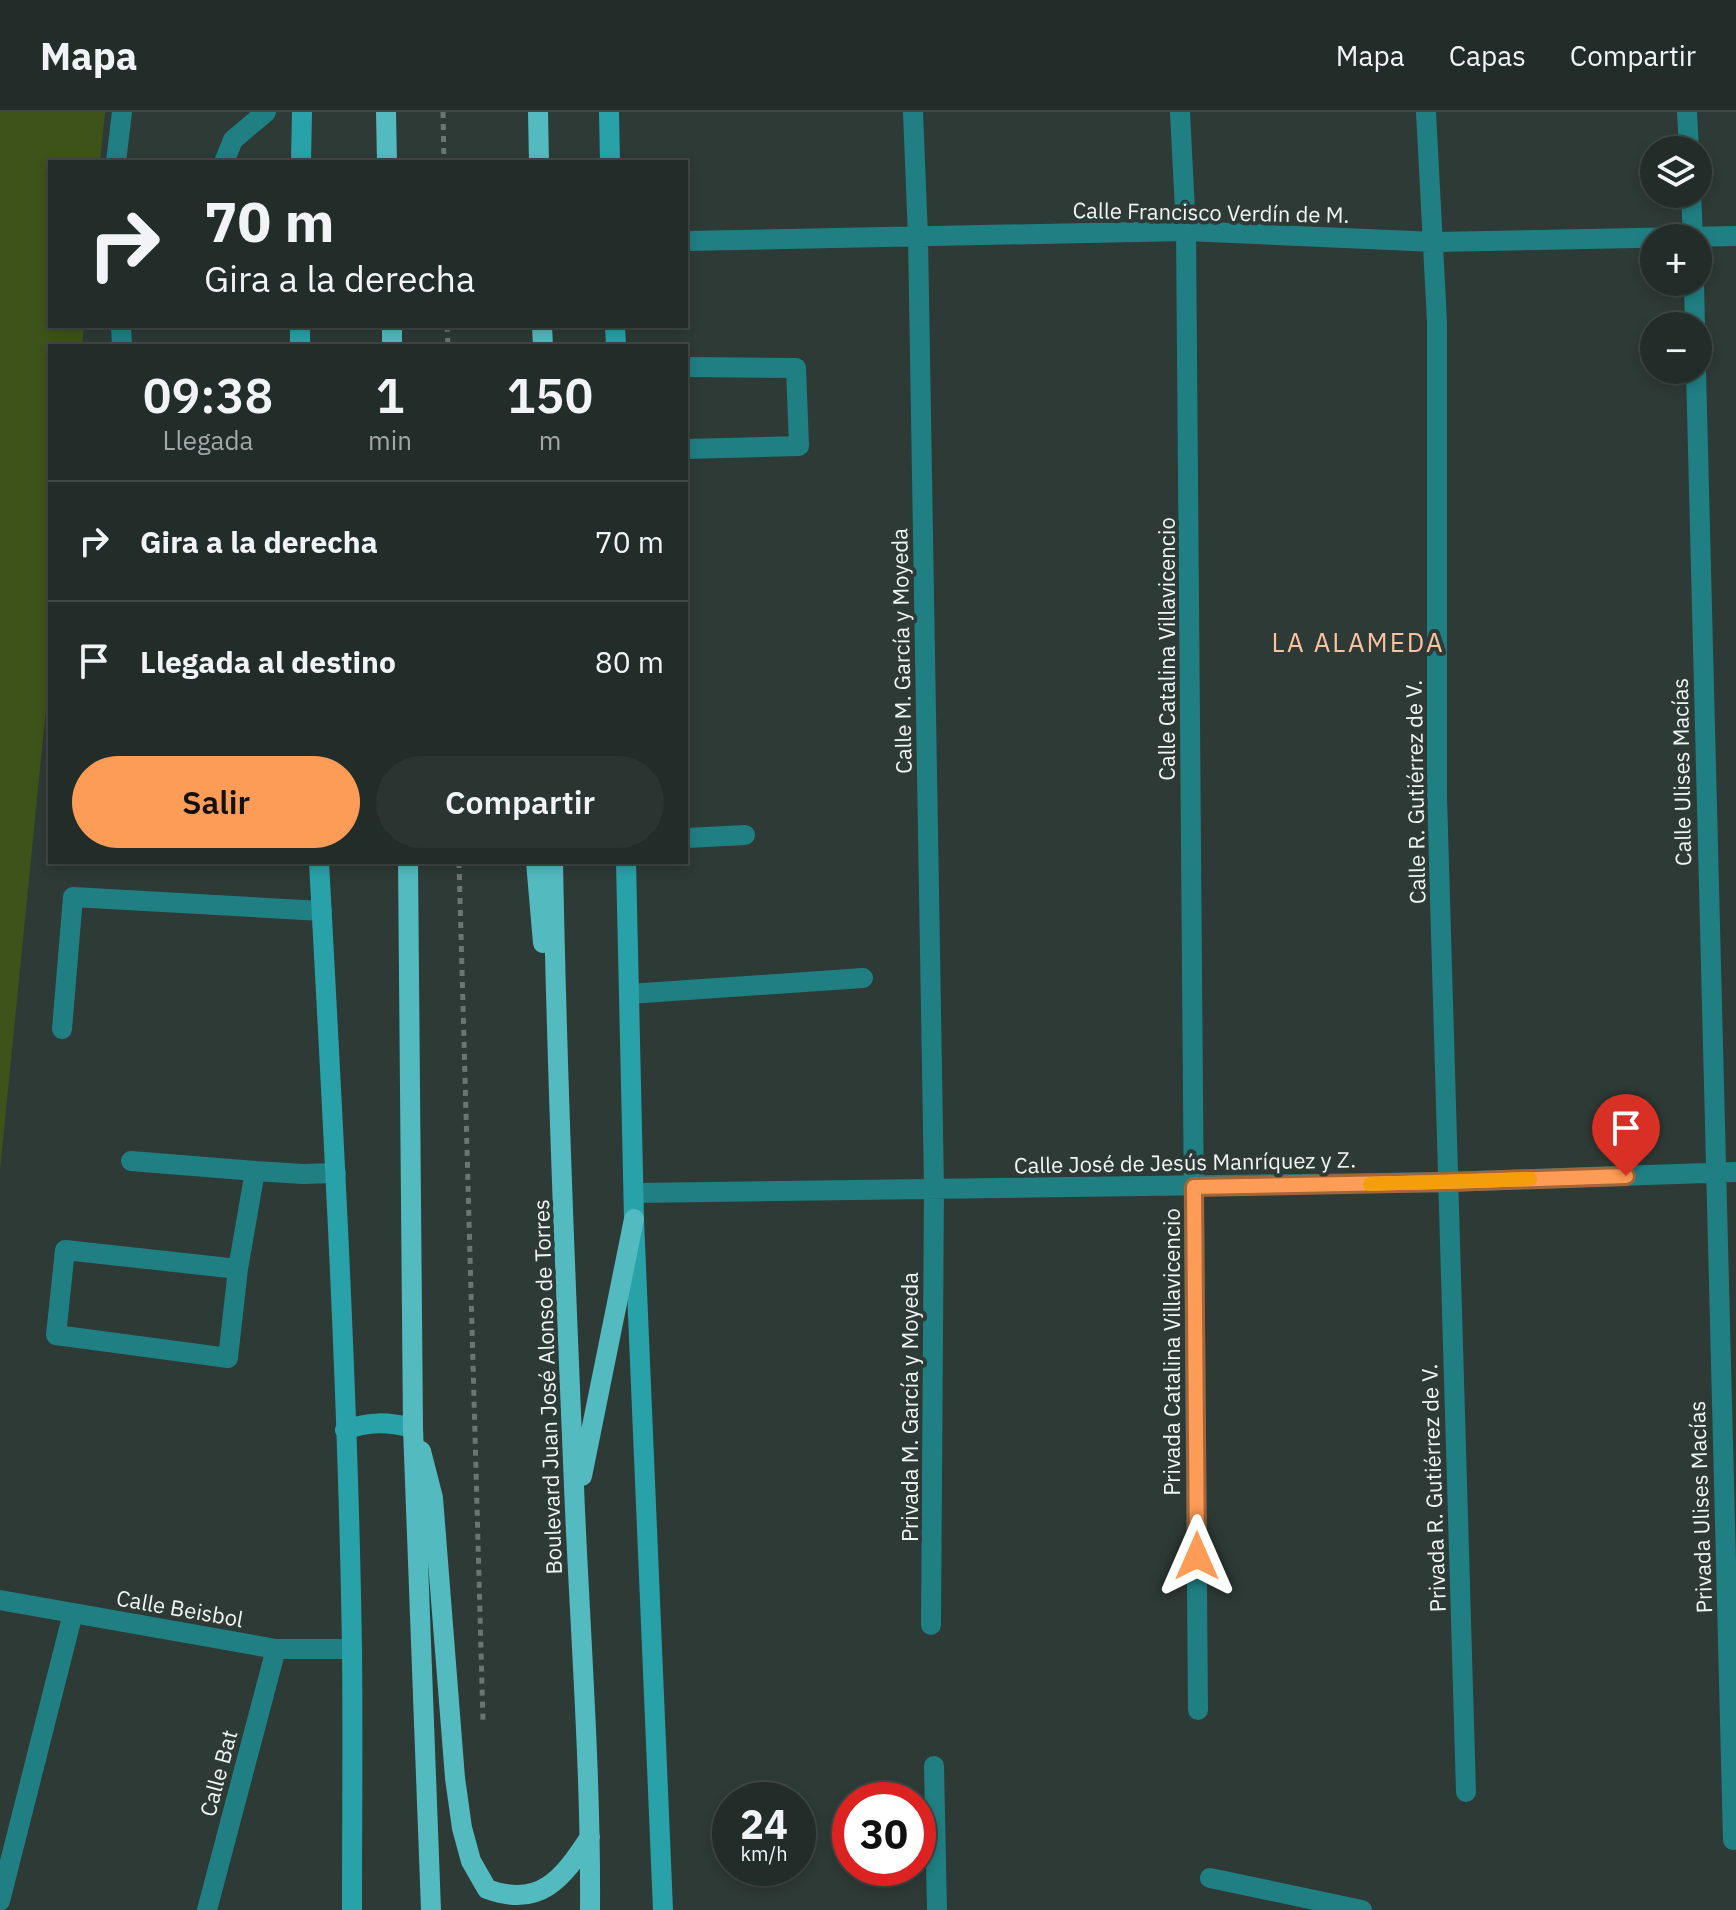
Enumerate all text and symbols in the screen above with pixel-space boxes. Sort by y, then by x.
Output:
text: Mapa [40,31,137,80]
text: Mapa [1336,37,1405,74]
text: Capas [1449,37,1526,74]
text: Compartir [1570,37,1696,74]
map controls [1640,136,1712,384]
button: layers [1640,136,1712,208]
text: 70 m [204,185,334,257]
icon: right [72,192,176,296]
street label: Calle Francisco Verdín de M. [1072,195,1350,229]
button: + [1640,224,1712,296]
text: Gira a la derecha [204,255,475,302]
button: − [1640,312,1712,384]
text: 09:38 [143,364,273,426]
text: 1 [376,364,404,426]
text: 150 [507,364,593,426]
text: Llegada [163,423,253,457]
text: min [368,423,412,457]
text: m [539,423,561,457]
street label: Calle Catalina Villavicencio [1152,517,1181,781]
icon: right [72,519,116,563]
text: Gira a la derecha [140,522,378,561]
text: 70 m [595,522,664,561]
street label: Calle M. García y Moyeda [884,528,918,774]
district label: LA ALAMEDA [1271,625,1445,659]
icon: arrive [72,639,116,683]
text: Llegada al destino [140,642,396,681]
text: 80 m [595,642,664,681]
street label: Calle Ulises Macías [1665,678,1697,866]
street label: Calle R. Gutiérrez de V. [1399,680,1431,904]
button: Salir [72,756,360,848]
button: Compartir [376,756,664,848]
pin [1592,1094,1660,1176]
icon: arrive [1604,1106,1648,1150]
street label: Calle José de Jesús Manríquez y Z. [1014,1145,1356,1179]
street label: Boulevard Juan José Alonso de Torres [526,1199,568,1575]
street label: Privada Catalina Villavicencio [1157,1208,1186,1496]
street label: Privada M. García y Moyeda [895,1272,924,1542]
street label: Privada R. Gutiérrez de V. [1414,1363,1452,1613]
street label: Privada Ulises Macías [1682,1400,1718,1614]
position arrow [1155,1514,1239,1598]
street label: Calle Beisbol [114,1583,246,1633]
street label: Calle Bat [193,1727,243,1819]
speed limit sign: 30 [832,1782,936,1886]
text: 24 [740,1798,788,1850]
text: km/h [740,1840,788,1867]

